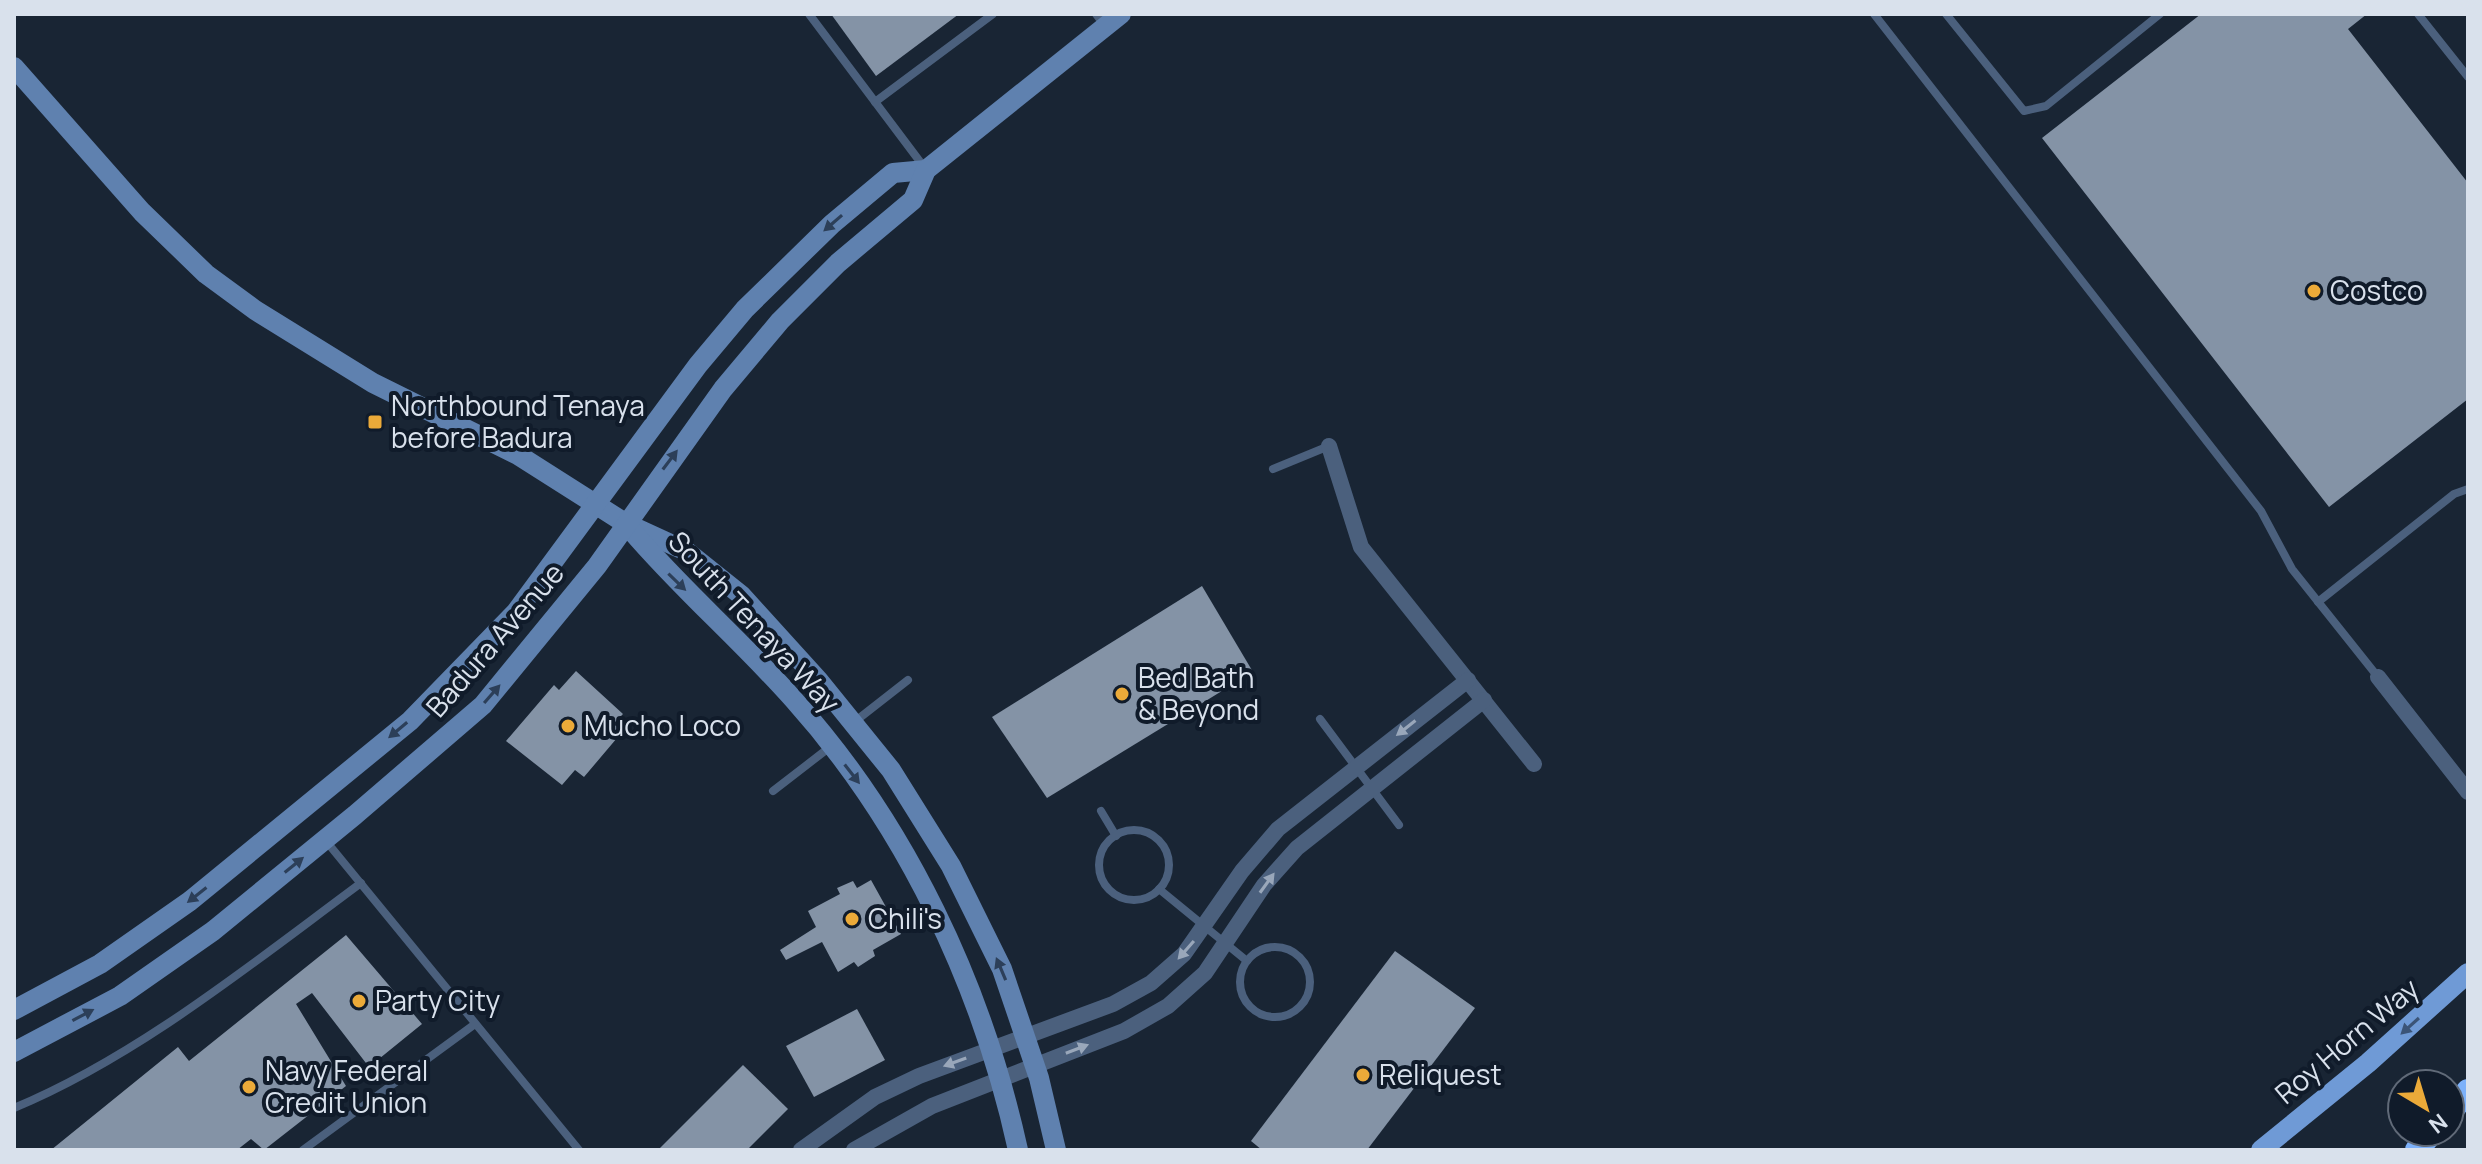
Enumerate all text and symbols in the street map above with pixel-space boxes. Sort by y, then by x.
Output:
one-way arrow [824,214,844,231]
place label: Costco [2330,271,2423,309]
marker: Costco [2305,282,2323,300]
place label: Northbound Tenaya before Badura [391,386,645,456]
marker: Northbound Tenaya before Badura [366,413,384,431]
one-way arrow [662,449,678,470]
street label: South Tenaya Way [661,522,849,721]
street label: Badura Avenue [417,554,572,724]
one-way arrow [667,572,686,591]
place label: Bed Bath & Beyond [1138,658,1259,728]
one-way arrow [482,685,500,704]
marker: Bed Bath & Beyond [1113,685,1131,703]
place label: Mucho Loco [584,706,741,744]
marker: Mucho Loco [559,717,577,735]
one-way arrow [1396,719,1417,735]
one-way arrow [389,721,409,738]
one-way arrow [843,764,859,784]
one-way arrow [284,857,304,874]
one-way arrow [1259,872,1274,893]
one-way arrow [187,886,207,902]
place label: Chili's [868,899,942,937]
marker: Chili's [843,910,861,928]
one-way arrow [1178,941,1196,960]
one-way arrow [994,957,1007,980]
street label: Roy Horn Way [2267,969,2426,1112]
place label: Party City [375,981,500,1019]
marker: Party City [350,992,368,1010]
one-way arrow [72,1009,94,1023]
one-way arrow [2401,1016,2420,1034]
one-way arrow [1065,1042,1089,1055]
place label: Navy Federal Credit Union [265,1051,428,1121]
place label: Reliquest [1379,1055,1502,1093]
one-way arrow [943,1056,967,1069]
marker: Reliquest [1354,1066,1372,1084]
north arrow [2386,1068,2466,1148]
marker: Navy Federal Credit Union [240,1078,258,1096]
text: N [2423,1107,2454,1140]

